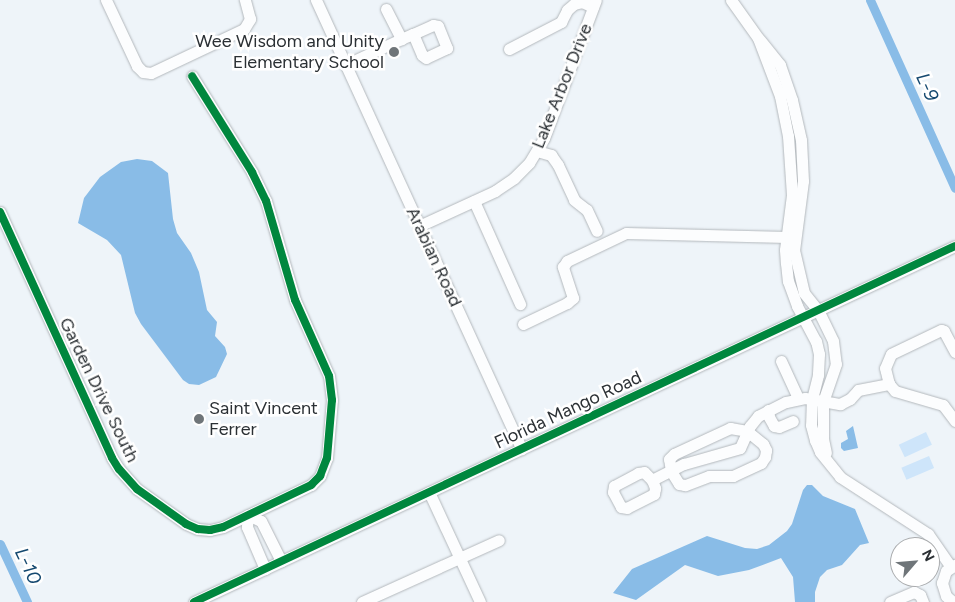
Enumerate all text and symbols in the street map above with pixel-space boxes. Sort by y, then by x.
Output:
street label: Lake Arbor Drive [527,20,597,152]
place label: Wee Wisdom and Unity Elementary School [195,31,384,74]
marker: Wee Wisdom and Unity Elementary School [388,46,400,58]
water label: L-9 [911,69,943,105]
street label: Arabian Road [402,204,466,310]
street label: Garden Drive South [55,314,143,466]
street label: Florida Mango Road [491,366,645,454]
place label: Saint Vincent Ferrer [209,398,318,440]
marker: Saint Vincent Ferrer [193,413,205,425]
north arrow [890,537,940,587]
water label: L-10 [10,544,46,588]
text: N [918,547,938,564]

